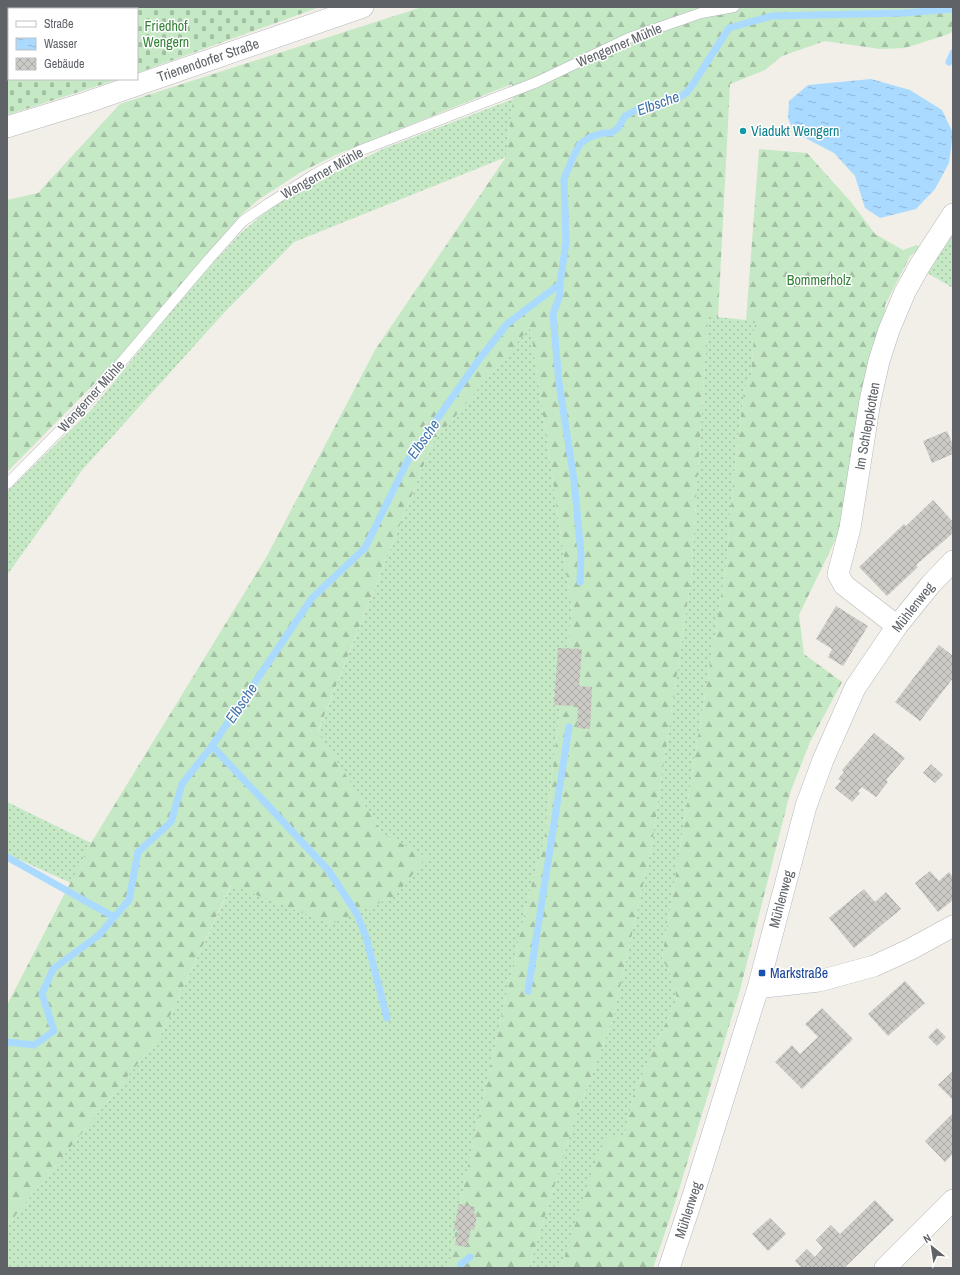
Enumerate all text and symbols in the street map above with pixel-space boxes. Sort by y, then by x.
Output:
legend [8,8,138,80]
text: Straße [44,16,74,32]
park label: Friedhof Wengern [143,17,189,51]
street label: Wengerner Mühle [574,19,664,71]
street label: Trienendorfer Straße [155,34,261,86]
text: Wasser [44,36,78,52]
text: Gebäude [44,56,85,72]
water label: Elbsche [634,86,682,120]
place label: Viadukt Wengern [751,122,839,140]
marker: Viadukt Wengern [738,126,748,136]
street label: Wengerner Mühle [278,143,366,203]
park label: Bommerholz [787,271,851,289]
street label: Wengerner Mühle [54,356,128,436]
street label: Im Schleppkotten [850,381,884,471]
water label: Elbsche [402,415,444,463]
street label: Mühlenweg [888,578,939,636]
water label: Elbsche [220,679,262,727]
street label: Mühlenweg [765,868,797,930]
place label: Markstraße [770,964,828,982]
marker: Markstraße [757,968,767,978]
street label: Mühlenweg [670,1179,706,1241]
north arrow [912,1227,952,1267]
text: N [921,1231,933,1246]

